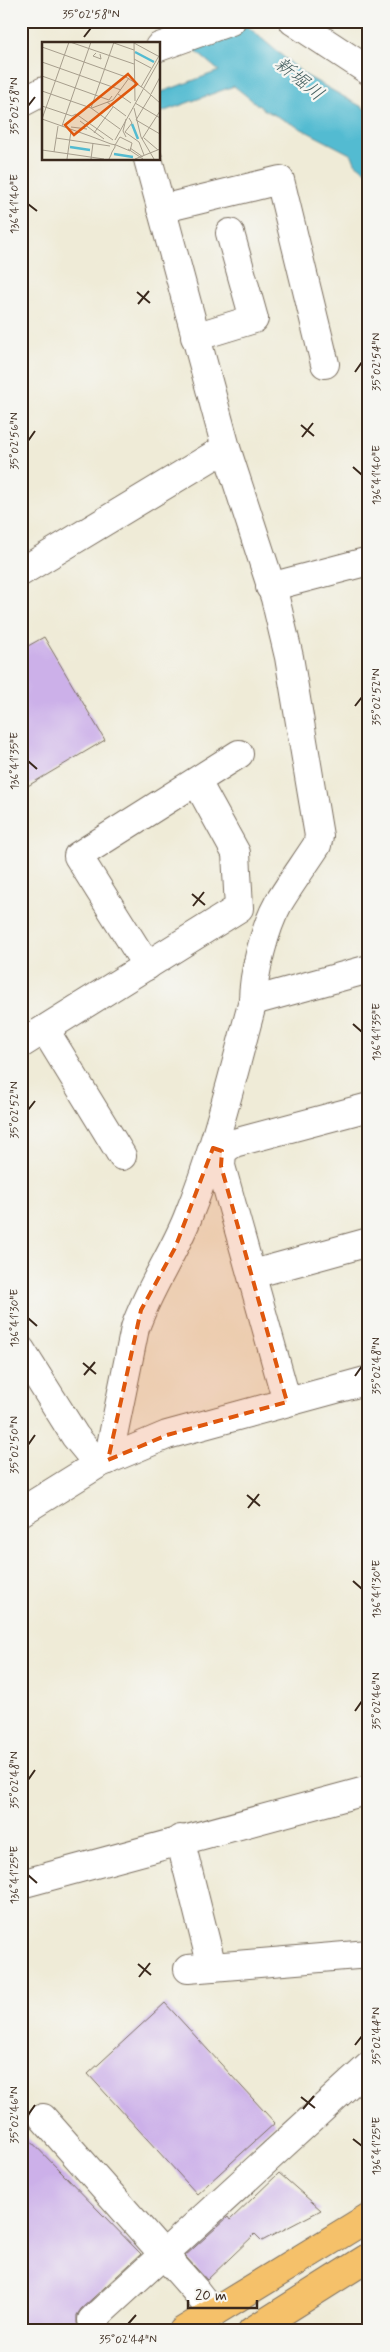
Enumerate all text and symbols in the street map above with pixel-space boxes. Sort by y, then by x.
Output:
text: 35°02'58"N [62,7,120,23]
inset map [42,42,160,160]
water label: 新堀川 [269,52,329,107]
text: 35°02'58"N [7,77,23,135]
text: 136°41'40"E [7,174,23,234]
text: 35°02'54"N [369,333,385,391]
text: 35°02'56"N [7,412,23,470]
text: 136°41'40"E [369,445,385,505]
text: 35°02'52"N [369,668,385,726]
text: 136°41'35"E [7,732,23,790]
text: 136°41'35"E [369,1003,385,1061]
text: 35°02'52"N [7,1081,23,1139]
text: 136°41'30"E [7,1289,23,1347]
text: 35°02'48"N [369,1337,385,1395]
text: 35°02'50"N [7,1416,23,1474]
text: 136°41'30"E [369,1560,385,1618]
text: 35°02'46"N [369,1672,385,1730]
text: 35°02'48"N [7,1751,23,1809]
text: 136°41'25"E [7,1846,23,1904]
text: 35°02'44"N [369,2007,385,2065]
text: 35°02'46"N [7,2086,23,2144]
text: 136°41'25"E [369,2117,385,2175]
scale bar [188,2277,256,2309]
text: 20 m [195,2286,227,2306]
text: 35°02'44"N [99,2332,157,2348]

